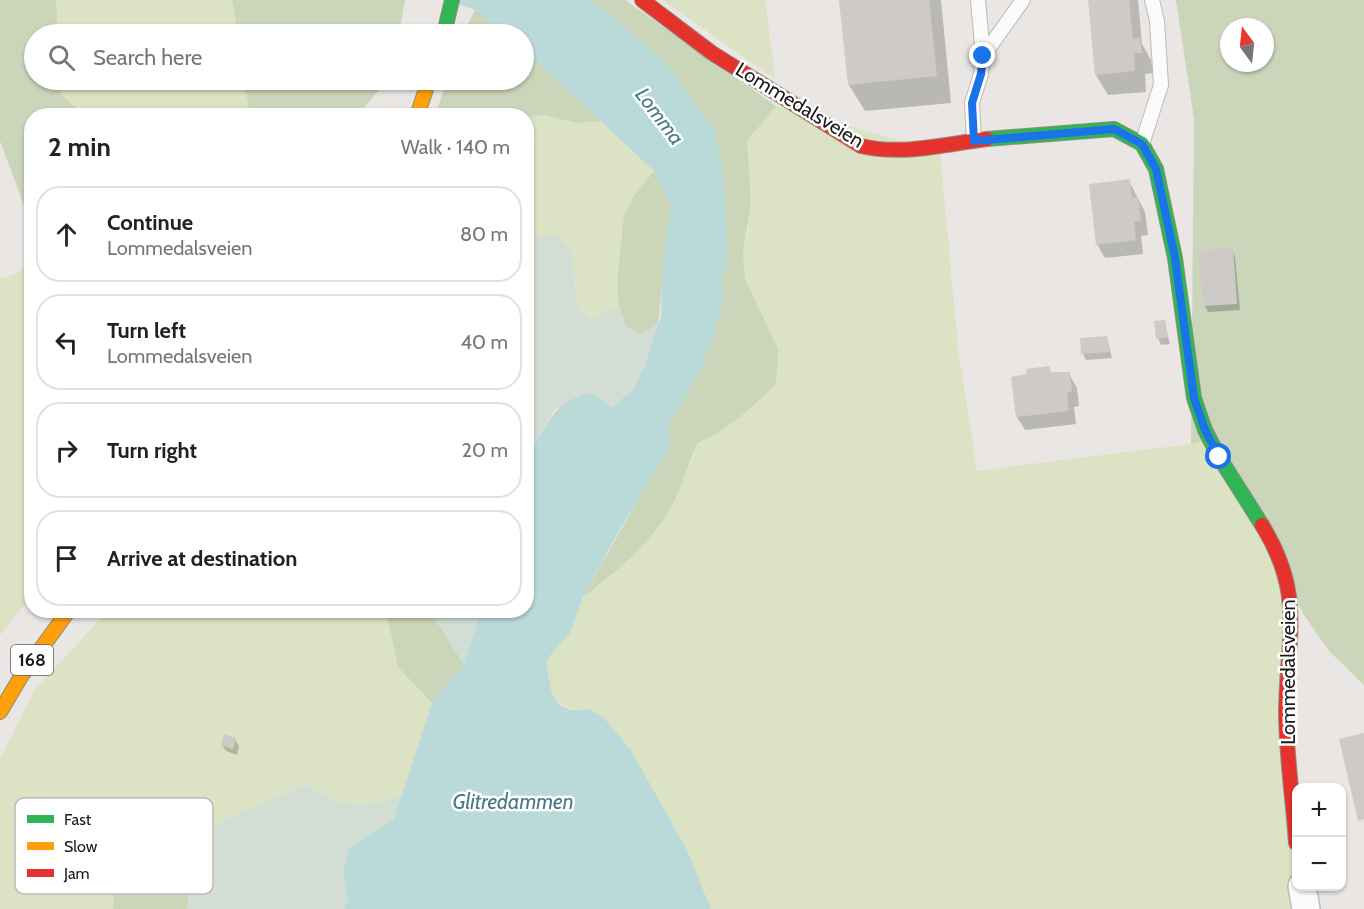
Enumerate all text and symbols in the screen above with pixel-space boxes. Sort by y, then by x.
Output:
north arrow [1220,18,1274,72]
search box [24,24,534,90]
icon: search [45,41,78,74]
route end [969,42,995,68]
text: Search here [93,44,202,71]
street label: Lommedalsveien [732,57,868,153]
water label: Lomma [630,82,690,150]
text: 2 min [48,131,111,163]
text: Walk · 140 m [401,135,510,159]
text: Continue [107,209,193,236]
icon: ahead [50,218,83,251]
text: 80 m [460,222,508,246]
text: Lommedalsveien [107,236,252,260]
text: Turn left [107,317,186,344]
icon: left [50,326,83,359]
text: 40 m [460,330,508,354]
text: Lommedalsveien [107,344,252,368]
icon: right [50,434,83,467]
text: Turn right [107,437,197,464]
text: 20 m [462,438,508,462]
route start [1205,443,1231,469]
icon: arrive [50,542,83,575]
text: Arrive at destination [107,545,297,572]
street label: Lommedalsveien [1276,599,1300,745]
road number: 168 [11,645,53,675]
map controls [1292,783,1346,891]
button: + [1292,783,1346,837]
water label: Glitredammen [453,789,573,814]
legend [15,798,213,894]
text: Fast [64,810,92,829]
text: Slow [64,837,98,856]
button: − [1292,837,1346,891]
text: Jam [63,864,90,883]

